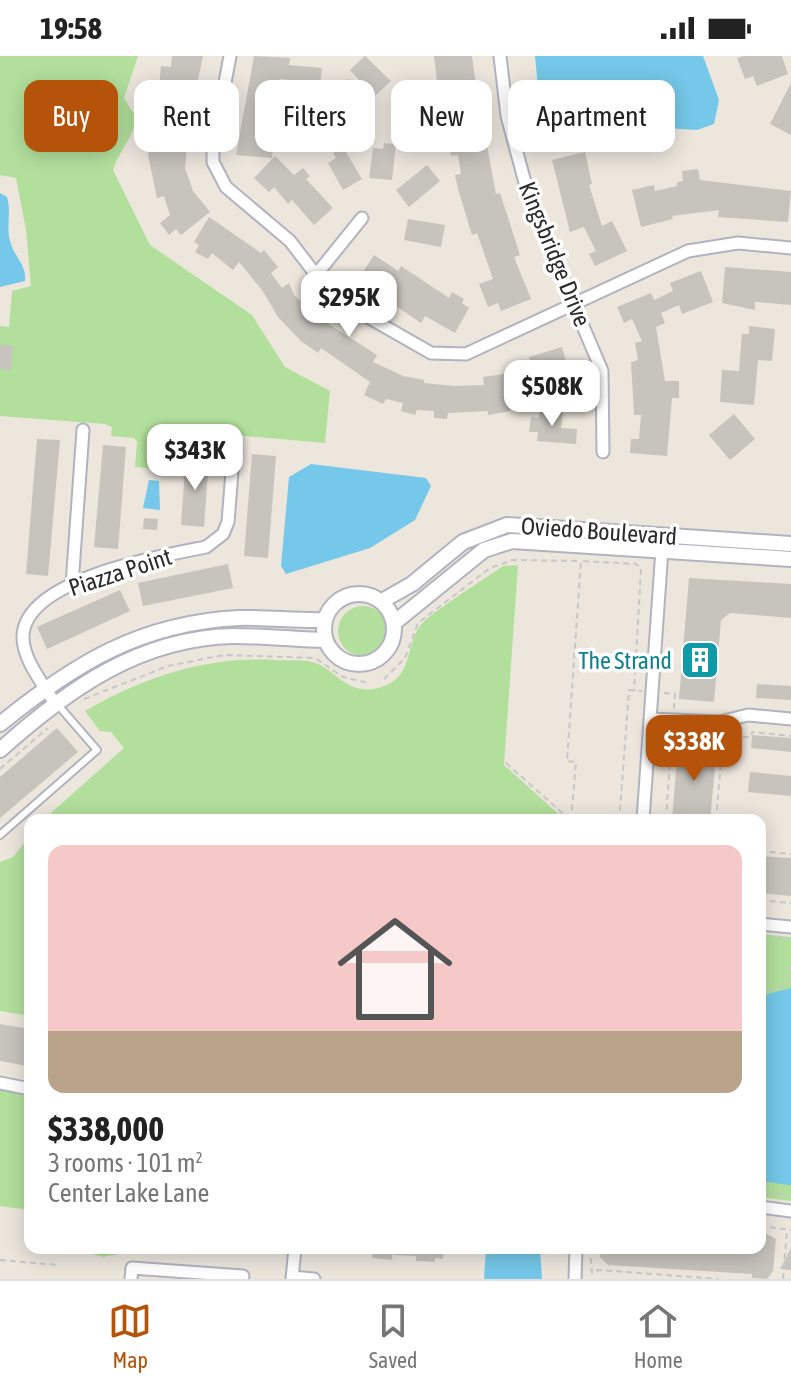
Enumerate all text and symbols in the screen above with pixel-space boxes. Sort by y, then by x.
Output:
text: 19:58 [40,11,102,45]
chip: Buy [24,80,118,152]
chip: Rent [134,80,239,152]
chip: Filters [255,80,375,152]
chip: New [391,80,492,152]
chip: Apartment [508,80,675,152]
street label: Kingsbridge Drive [514,178,596,330]
pin: $295K [293,271,405,339]
text: $295K [319,282,379,312]
pin: $508K [496,360,608,428]
text: $508K [522,371,582,401]
pin: $343K [139,424,251,492]
text: $343K [165,435,225,465]
street label: Oviedo Boulevard [520,512,678,550]
street label: Piazza Point [65,543,175,601]
building icon: The Strand [679,639,721,681]
place label: The Strand [578,647,672,674]
pin: $338K [638,715,750,783]
text: $338K [664,726,724,756]
icon: home [323,897,467,1041]
text: $338,000 [48,1109,164,1148]
text: 3 rooms · 101 m² [48,1148,203,1178]
text: Center Lake Lane [48,1178,209,1208]
tab: Map [108,1299,152,1373]
tab: Saved [369,1299,417,1373]
tab: Home [634,1299,683,1373]

